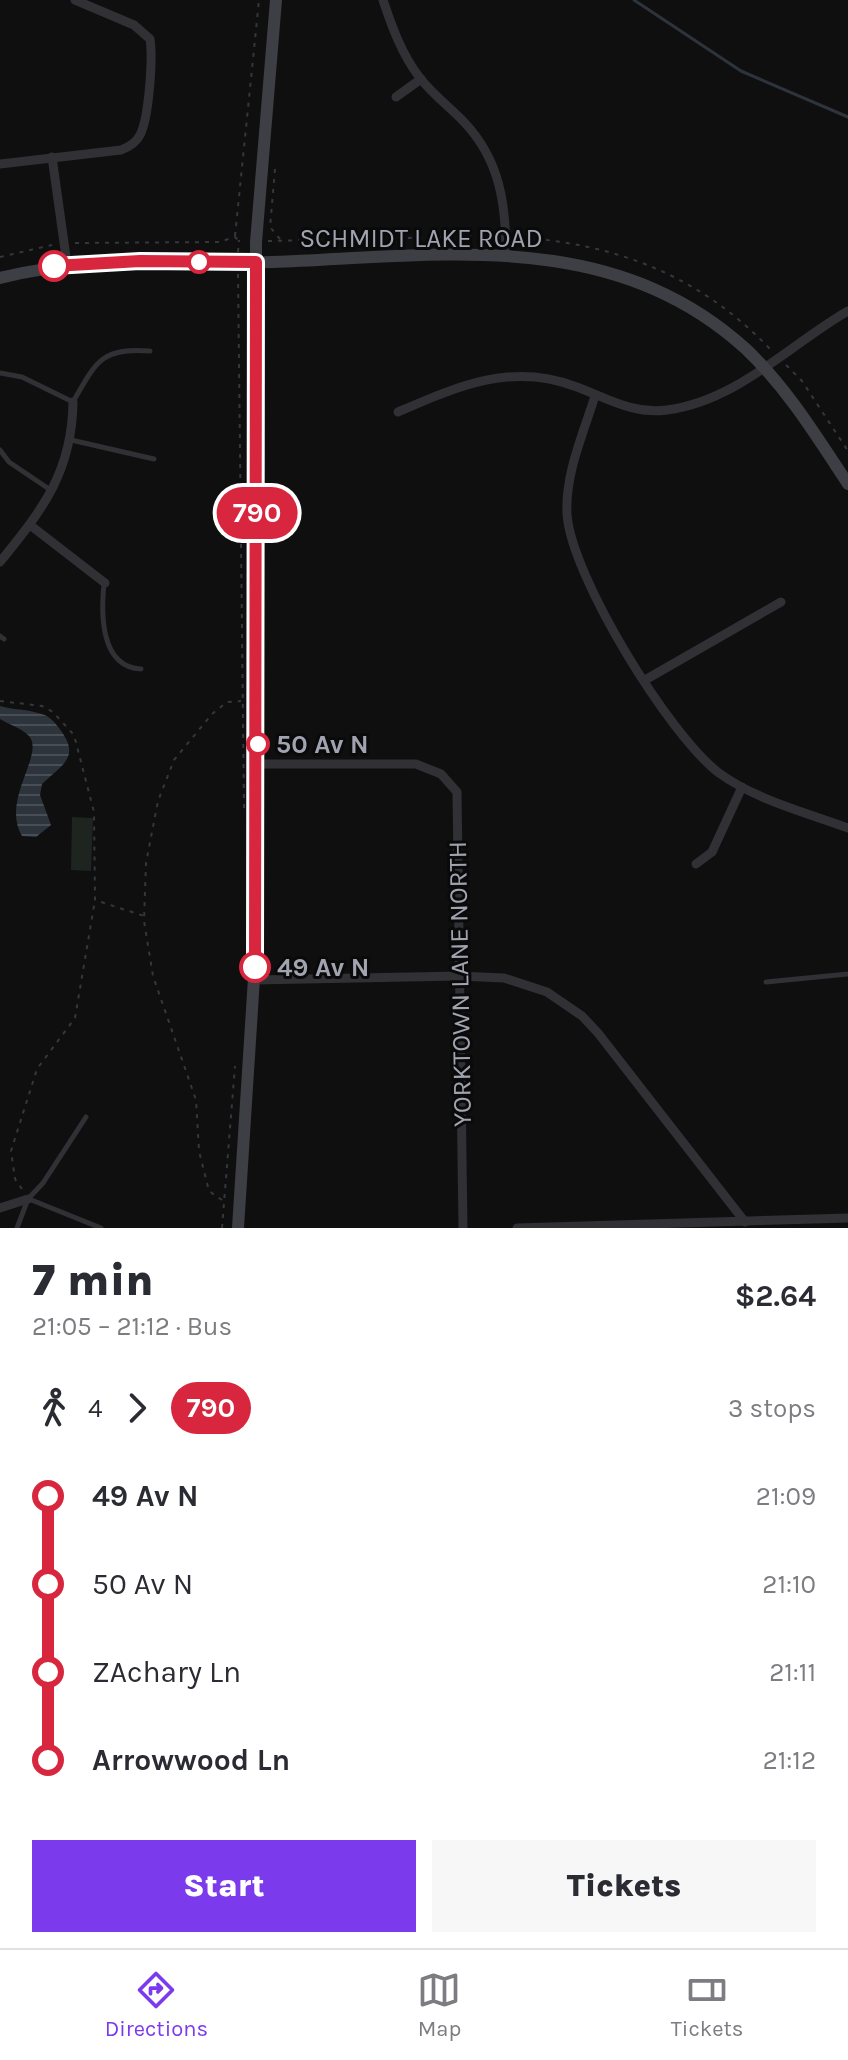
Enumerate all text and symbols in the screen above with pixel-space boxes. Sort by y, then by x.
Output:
street label: SCHMIDT LAKE ROAD [299,223,543,254]
unlabelled marker [39,251,69,281]
unlabelled marker [188,251,210,273]
line badge: 790 [211,487,303,539]
text: 790 [233,496,281,529]
place label: 50 Av N [276,729,369,760]
marker: 50 Av N [247,733,269,755]
street label: YORKTOWN LANE NORTH [442,841,478,1127]
marker: 49 Av N [240,952,270,982]
place label: 49 Av N [277,952,369,983]
text: 7 min [32,1255,154,1306]
text: $2.64 [735,1278,816,1314]
text: 21:05 – 21:12 · Bus [32,1311,232,1342]
icon: walk [32,1386,76,1430]
icon: forward [115,1386,159,1430]
text: 790 [187,1391,235,1424]
text: 4 [88,1393,103,1424]
text: 3 stops [728,1393,816,1424]
text: 49 Av N [92,1478,199,1514]
text: 21:09 [756,1481,816,1512]
text: 50 Av N [92,1566,193,1602]
text: 21:10 [762,1569,816,1600]
text: ZAchary Ln [92,1654,241,1690]
text: 21:11 [769,1657,816,1688]
text: Arrowwood Ln [92,1742,290,1778]
text: 21:12 [763,1745,816,1776]
button: Start [32,1840,416,1932]
button: Tickets [432,1840,816,1932]
tab: Directions [105,1968,208,2042]
tab: Map [417,1968,461,2042]
tab: Tickets [671,1968,743,2042]

